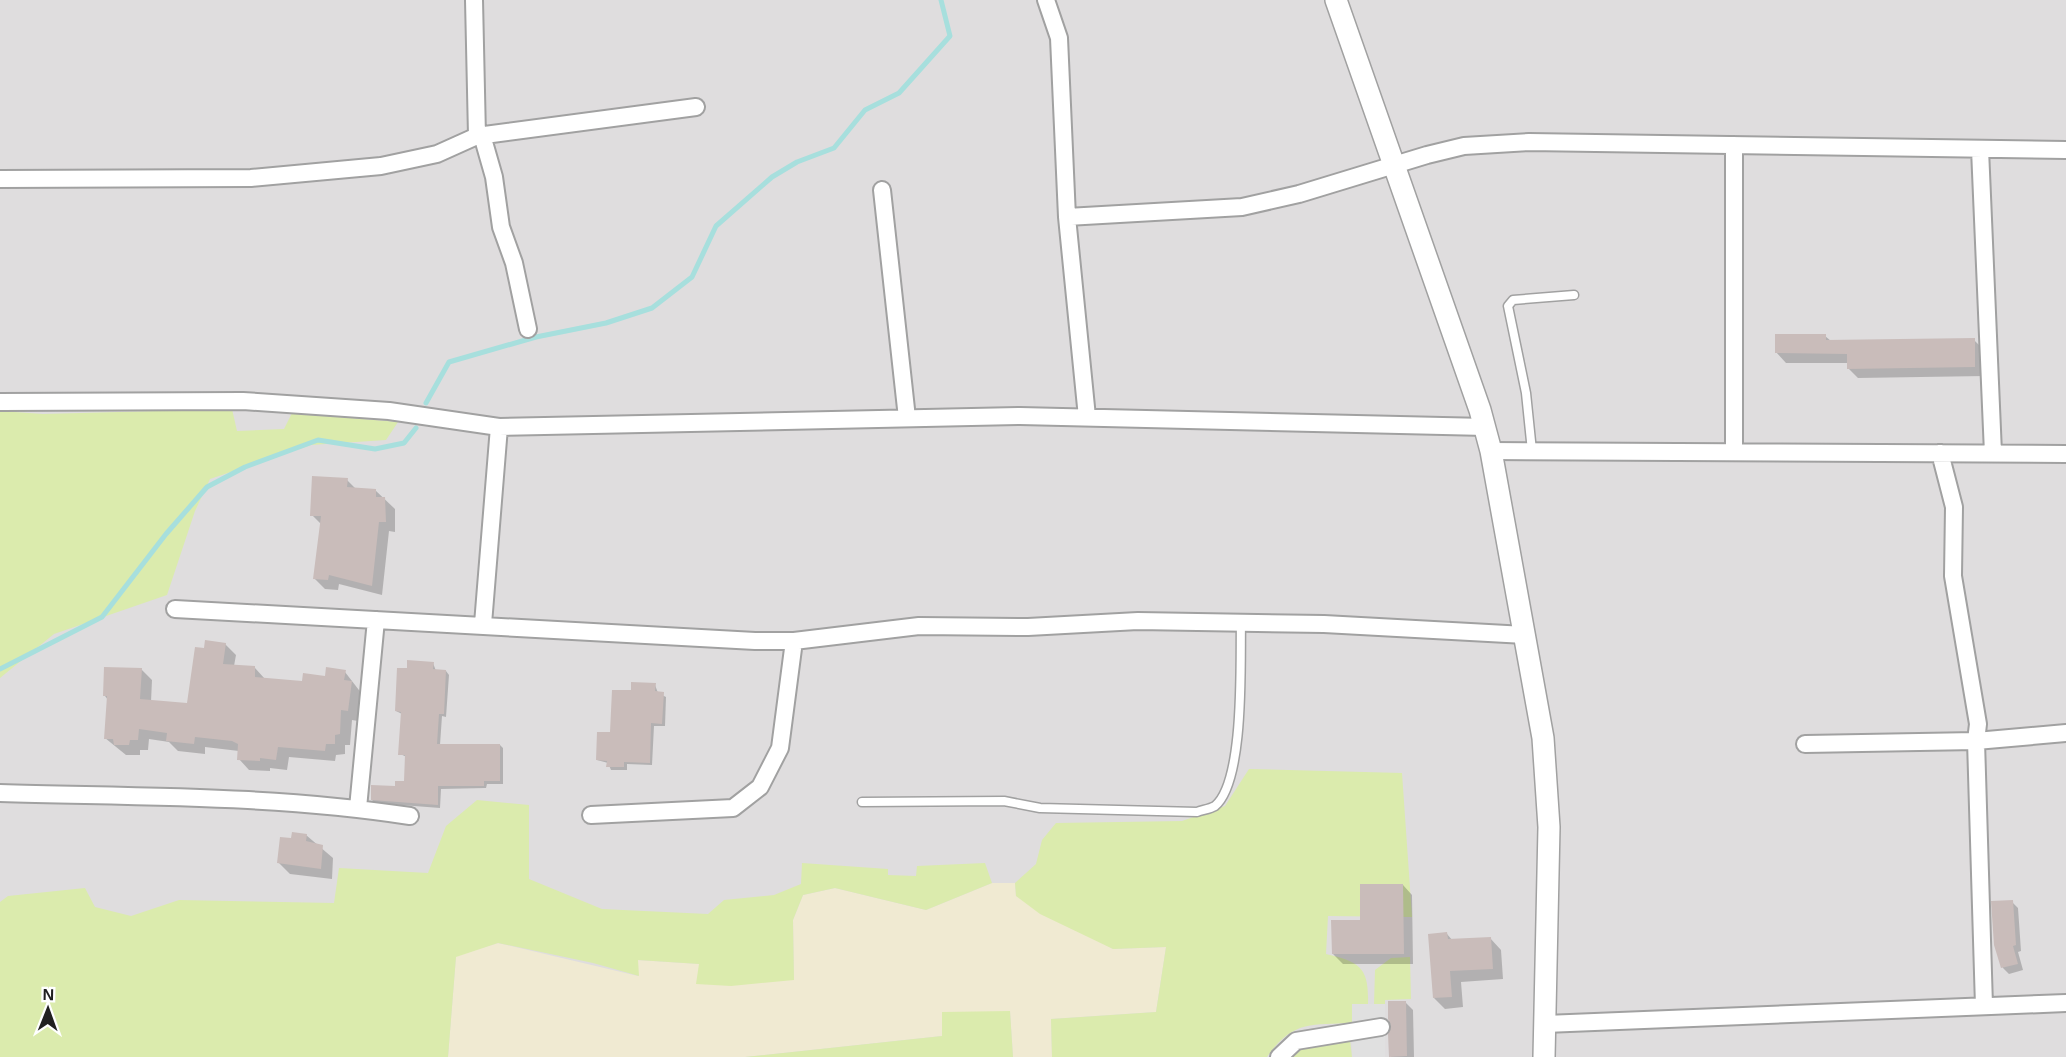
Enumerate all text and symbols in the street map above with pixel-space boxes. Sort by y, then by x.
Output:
north arrow [18,979,78,1039]
text: N [42,986,54,1003]

